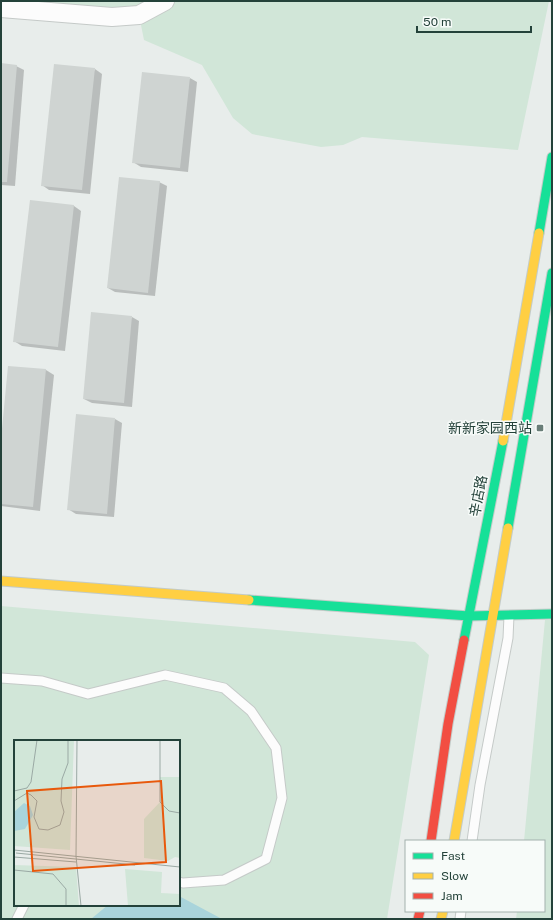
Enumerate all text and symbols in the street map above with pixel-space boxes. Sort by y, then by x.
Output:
scale bar [417,8,531,34]
text: 50 m [423,15,451,29]
place label: 新新家园西站 [448,420,532,436]
marker: 新新家园西站 [535,423,545,433]
street label: 辛店路 [466,474,490,518]
inset map [14,740,180,906]
legend [405,840,545,912]
text: Fast [441,849,466,863]
text: Slow [441,869,469,883]
text: Jam [441,889,463,903]

